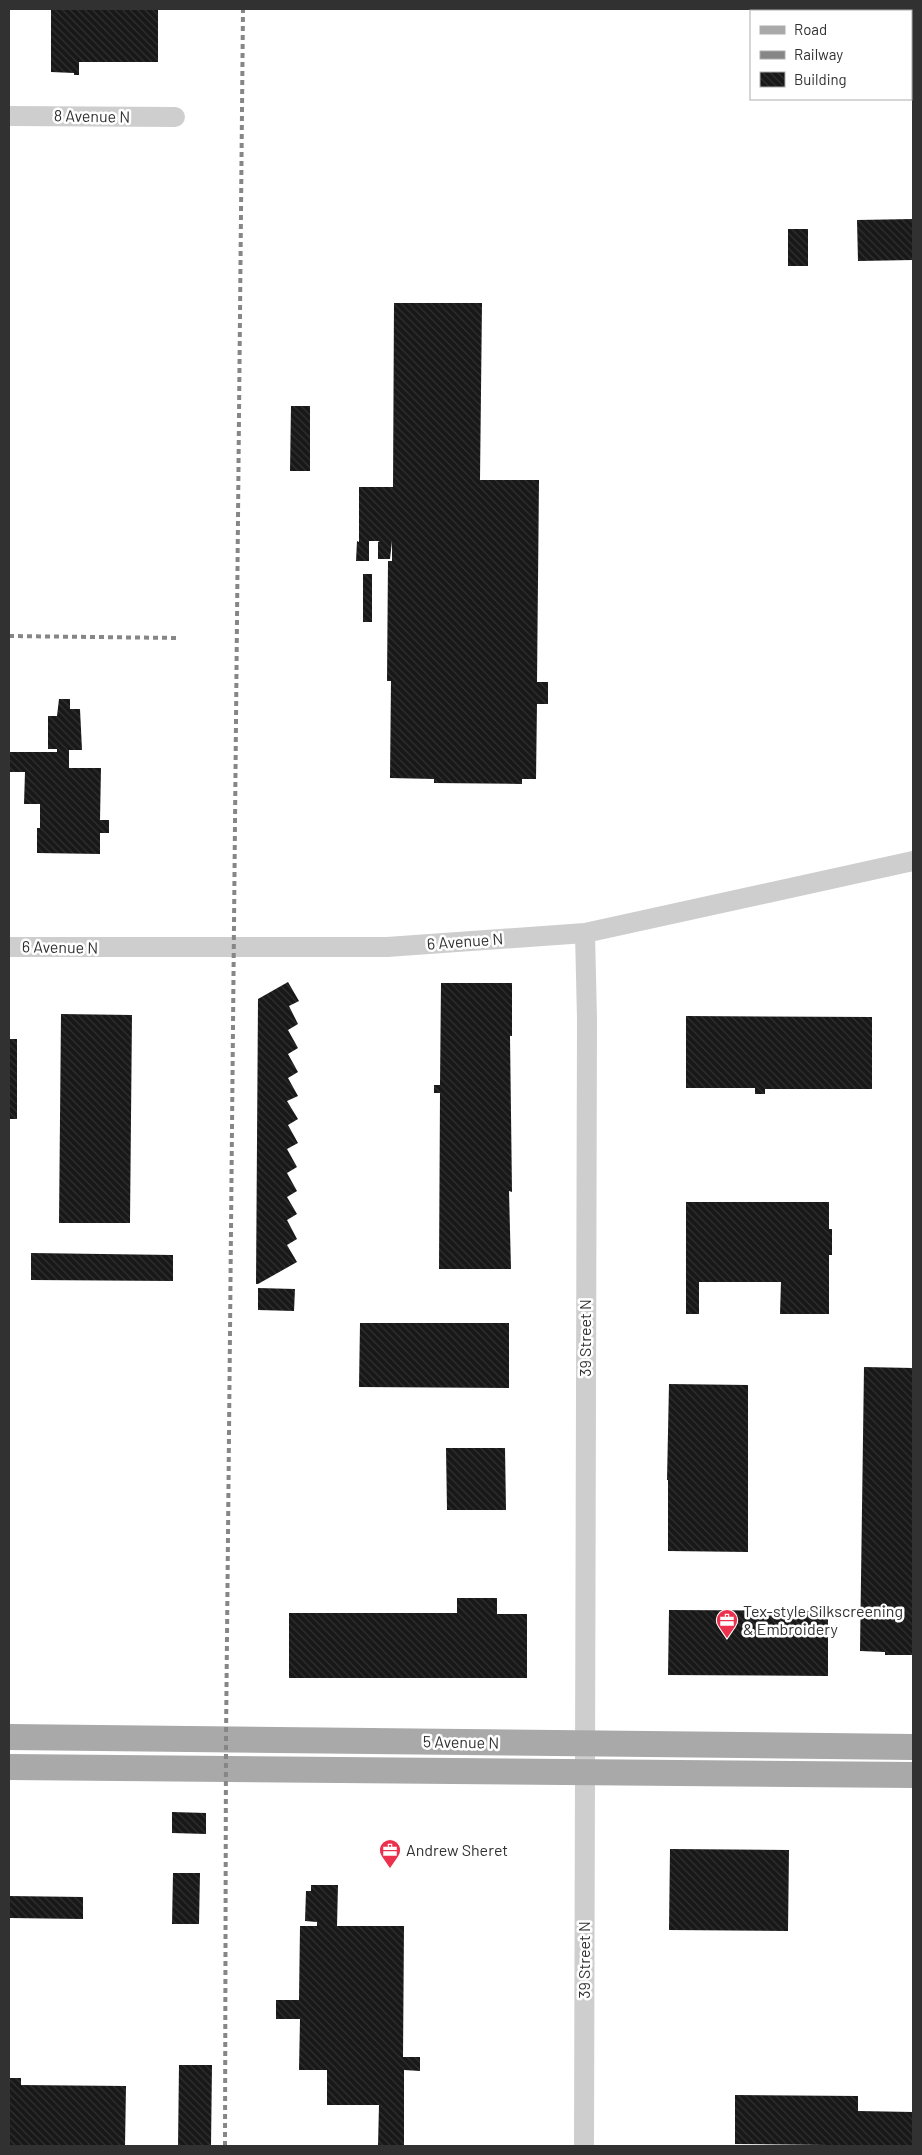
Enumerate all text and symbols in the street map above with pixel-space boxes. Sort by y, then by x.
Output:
legend [750,10,912,100]
text: Road [794,20,827,38]
text: Railway [794,45,843,63]
text: Building [794,70,847,88]
street label: 8 Avenue N [54,105,130,126]
street label: 6 Avenue N [426,928,504,953]
street label: 6 Avenue N [22,936,98,957]
street label: 39 Street N [575,1299,594,1377]
place label: Tex-style Silkscreening & Embroidery [743,1601,903,1638]
office icon: Tex-style Silkscreening & Embroidery [715,1608,739,1639]
street label: 5 Avenue N [423,1731,499,1752]
office icon: Andrew Sheret [378,1838,402,1869]
place label: Andrew Sheret [406,1840,508,1859]
street label: 39 Street N [574,1921,593,1999]

